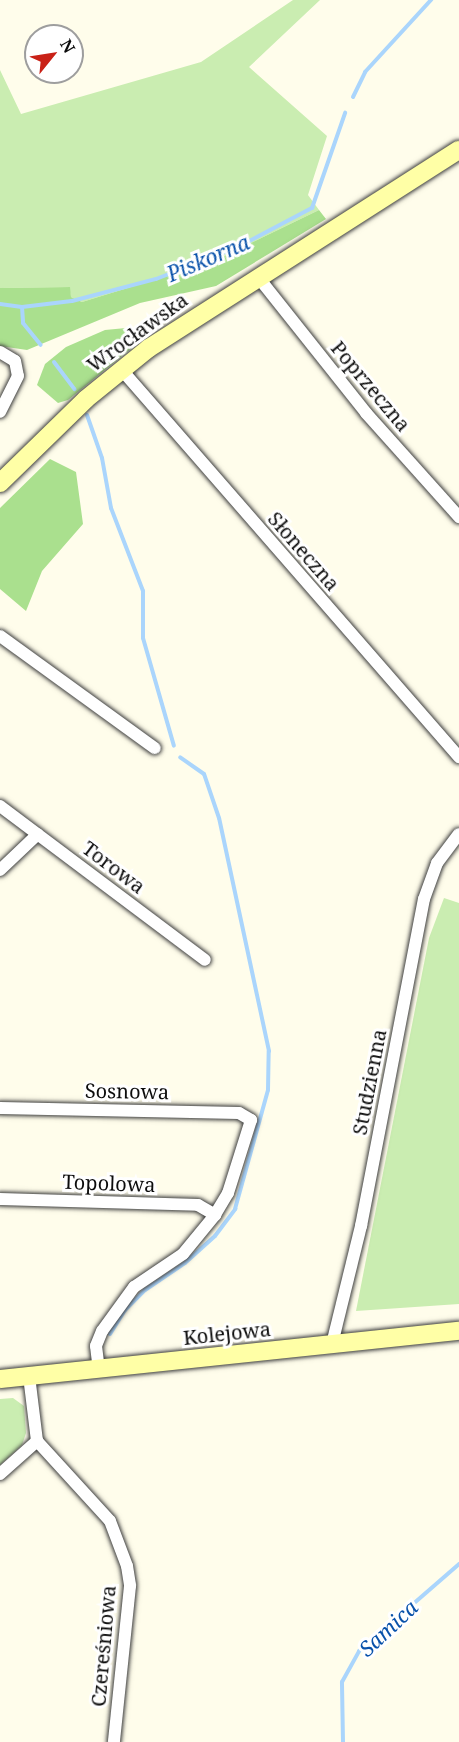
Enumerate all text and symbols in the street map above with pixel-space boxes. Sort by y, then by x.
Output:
north arrow [24,24,84,84]
text: N [55,35,81,57]
water label: Piskorna [163,229,253,287]
street label: Wrocławska [82,287,192,377]
street label: Poprzeczna [326,336,416,436]
street label: Słoneczna [263,507,345,595]
street label: Torowa [78,836,150,898]
street label: Studzienna [347,1027,391,1137]
street label: Sosnowa [85,1078,169,1104]
street label: Topolowa [62,1169,156,1197]
street label: Kolejowa [182,1316,272,1350]
street label: Czereśniowa [86,1584,120,1708]
water label: Samica [353,1595,423,1661]

